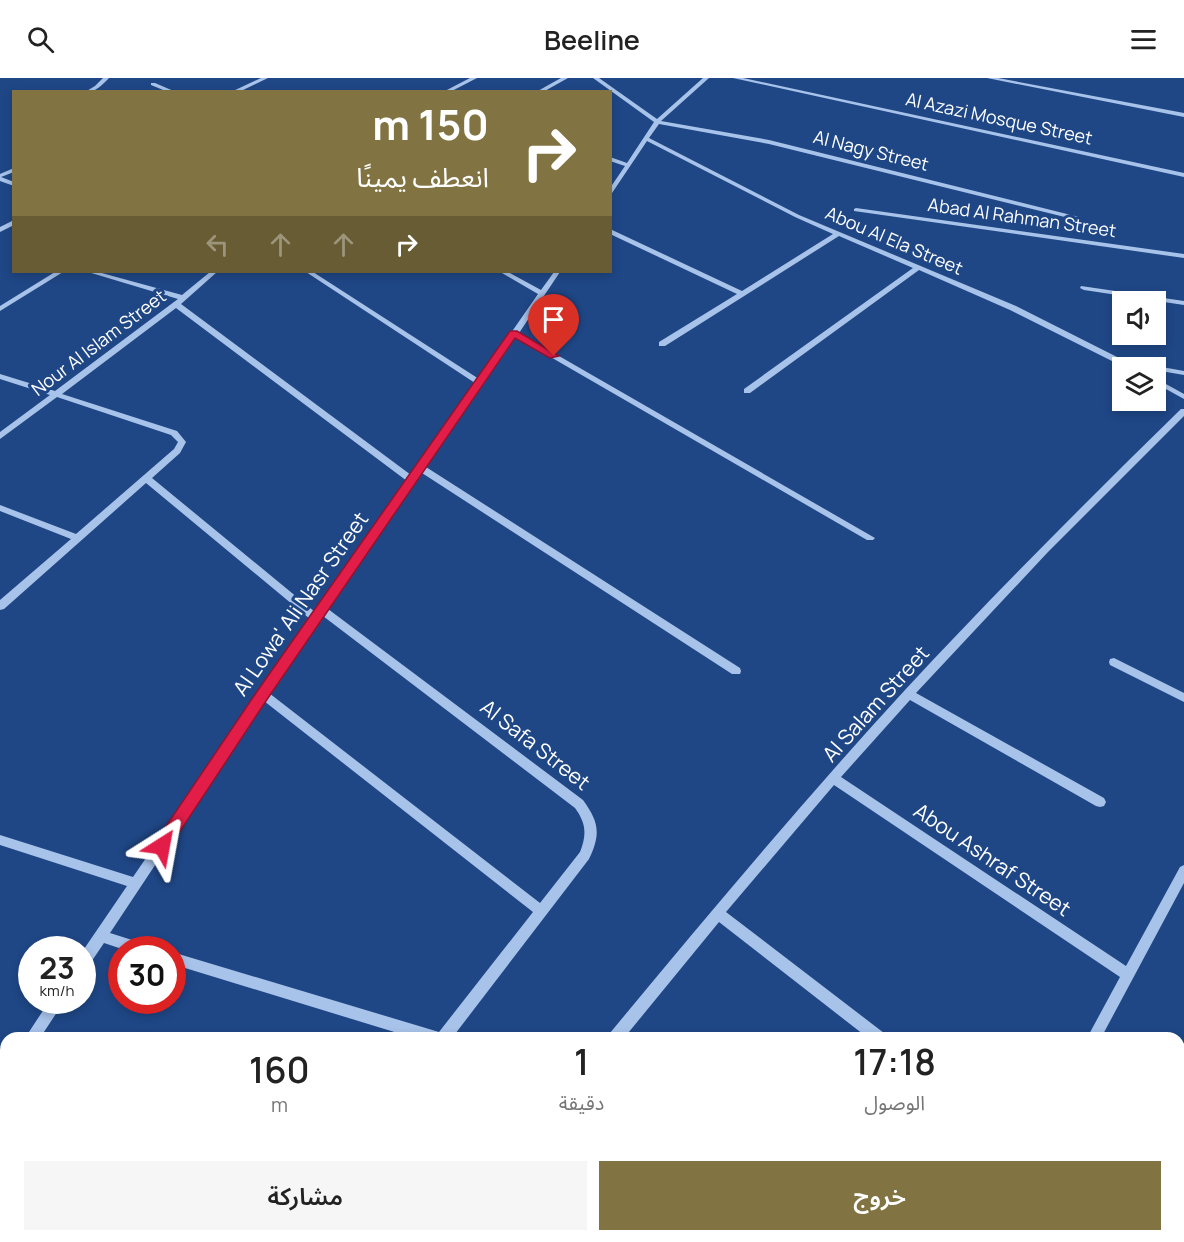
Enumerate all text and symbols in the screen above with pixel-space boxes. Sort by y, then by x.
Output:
text: Beeline [544,21,640,58]
icon: search [24,23,57,56]
icon: menu [1127,23,1160,56]
street label: Al Azazi Mosque Street [904,86,1095,150]
text: 150 m [372,95,489,153]
icon: right [510,114,588,192]
street label: Al Nagy Street [811,124,931,176]
text: انعطف يمينًا [356,158,489,195]
street label: Abad Al Rahman Street [926,192,1118,242]
street label: Abou Al Ela Street [822,200,967,280]
icon: left [201,228,234,261]
icon: ahead [264,228,297,261]
icon: ahead [327,228,360,261]
icon: right [390,228,423,261]
street label: Nour Al Islam Street [26,284,171,401]
map controls [1112,291,1166,411]
button: sound [1112,291,1166,345]
pin [528,294,579,356]
icon: arrive [537,303,570,336]
button: layers [1112,357,1166,411]
street label: Al Lowa' Ali Nasr Street [226,506,374,701]
street label: Al Salam Street [816,639,935,767]
street label: Al Safa Street [475,693,596,796]
street label: Abou Ashraf Street [909,796,1077,922]
position arrow [130,814,194,878]
speed limit sign: 30 [108,936,186,1014]
text: 23 [39,947,75,988]
text: km/h [40,980,74,1001]
text: 1 [574,1037,589,1086]
text: 17:18 [853,1037,936,1086]
text: 160 [249,1045,310,1094]
text: دقيقة [559,1089,604,1116]
text: الوصول [864,1089,925,1116]
text: m [271,1091,288,1118]
button: مشاركة [24,1161,587,1230]
button: خروج [599,1161,1161,1230]

